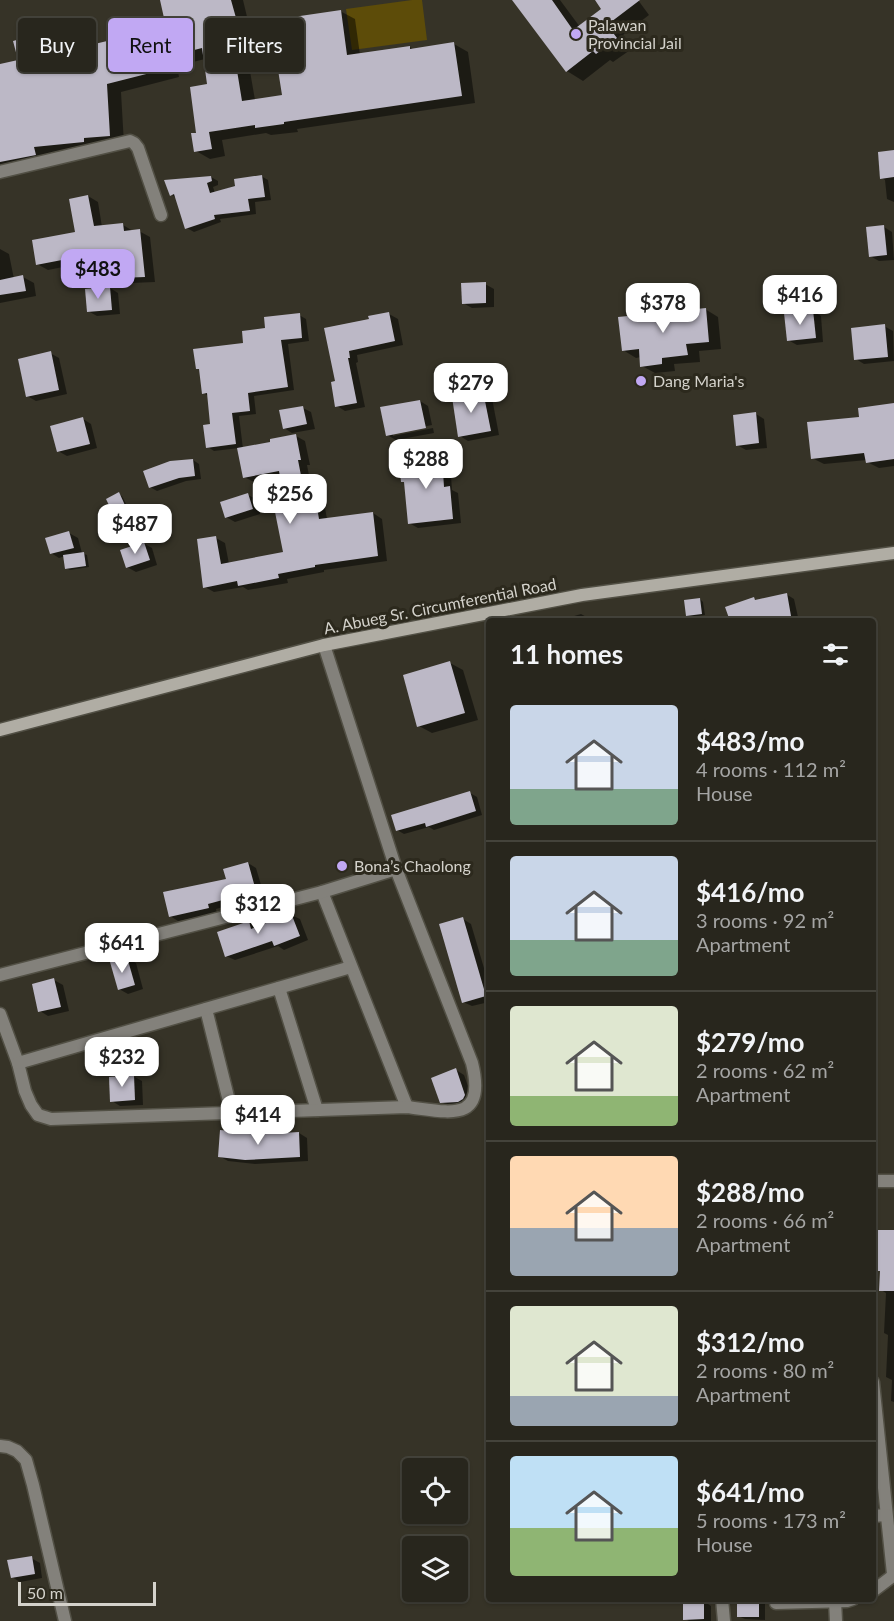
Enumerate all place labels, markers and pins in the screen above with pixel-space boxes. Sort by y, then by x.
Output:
place label: Palawan Provincial Jail [588,15,682,52]
marker: Palawan Provincial Jail [569,27,583,41]
pin: $483 [62,249,134,300]
pin: $416 [764,275,836,326]
pin: $378 [627,283,699,334]
pin: $279 [435,363,507,414]
place label: Dang Maria's [653,371,744,390]
marker: Dang Maria's [634,374,648,388]
pin: $288 [390,439,462,490]
pin: $256 [254,474,326,525]
pin: $487 [99,504,171,555]
place label: Bona’s Chaolong [354,856,471,875]
marker: Bona’s Chaolong [335,859,349,873]
pin: $312 [222,884,294,935]
pin: $641 [86,923,158,974]
pin: $232 [86,1037,158,1088]
pin: $414 [222,1095,294,1146]

